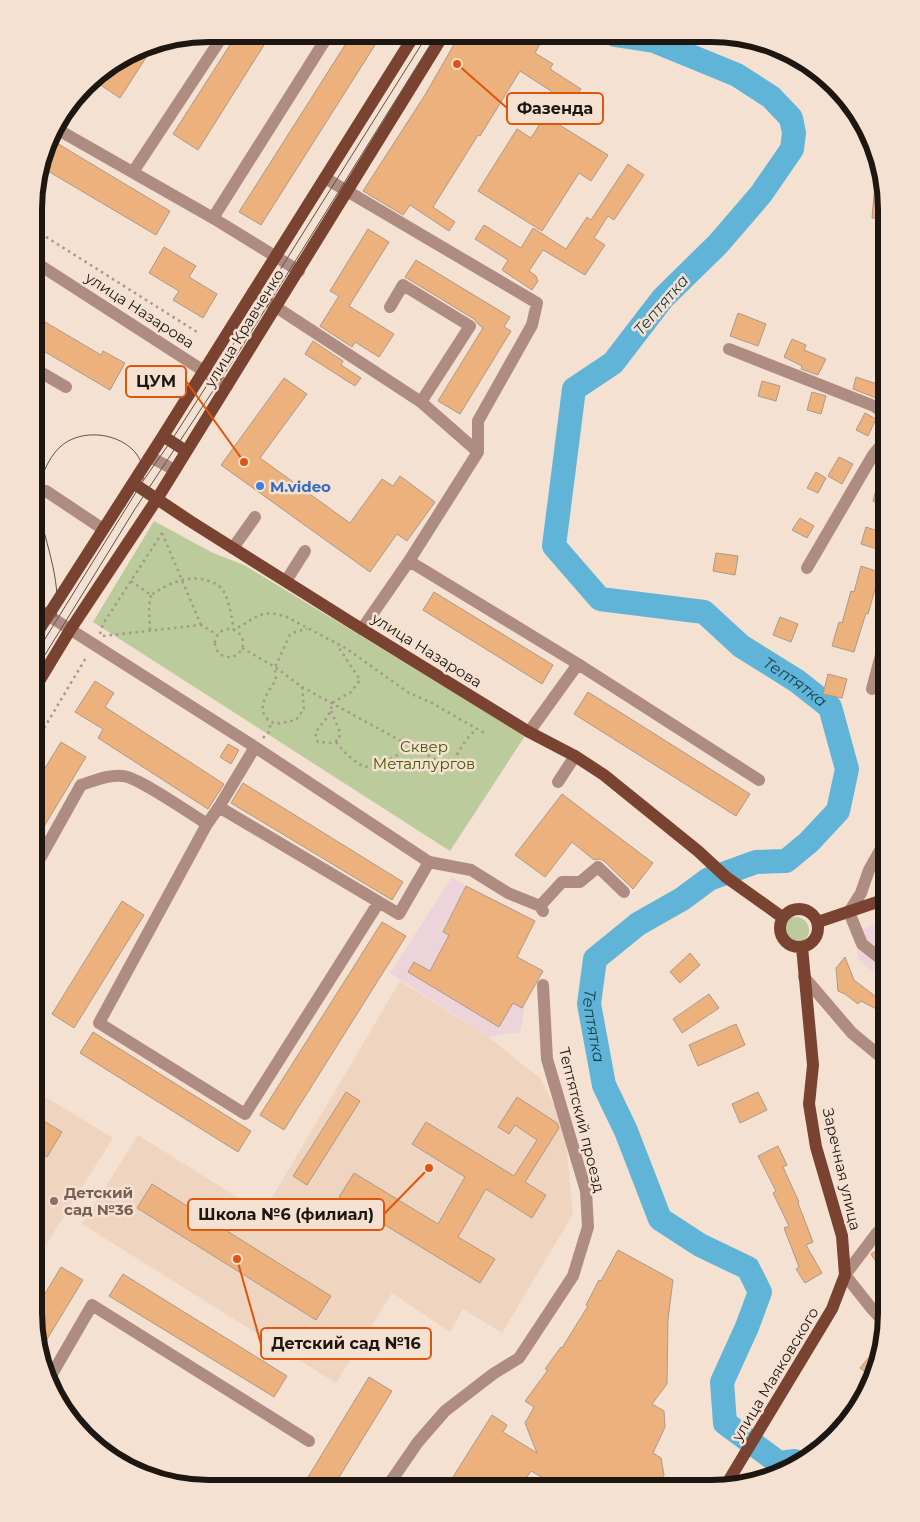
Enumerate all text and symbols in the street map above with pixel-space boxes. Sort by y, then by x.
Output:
callout: Фазенда [507,93,603,124]
text: Фазенда [517,99,593,118]
street label: улица Кравченко [199,265,288,391]
street label: улица Назарова [81,267,198,352]
water label: Тептятка [630,271,692,339]
callout: ЦУМ [126,366,186,397]
text: ЦУМ [136,372,176,391]
place label: M.video [270,477,331,496]
marker: M.video [254,480,266,492]
street label: улица Назарова [368,608,486,692]
water label: Тептятка [760,653,831,711]
park label: Сквер Металлургов [373,737,475,773]
water label: Тептятка [579,988,609,1064]
street label: Тептятский проезд [555,1045,609,1195]
street label: Заречная улица [819,1106,865,1232]
place label: Детский сад №36 [64,1183,134,1219]
marker: Детский сад №36 [48,1195,60,1207]
callout: Школа №6 (филиал) [188,1199,384,1230]
text: Школа №6 (филиал) [198,1205,374,1224]
street label: улица Маяковского [727,1304,823,1445]
callout: Детский сад №16 [261,1328,431,1359]
text: Детский сад №16 [271,1334,421,1353]

